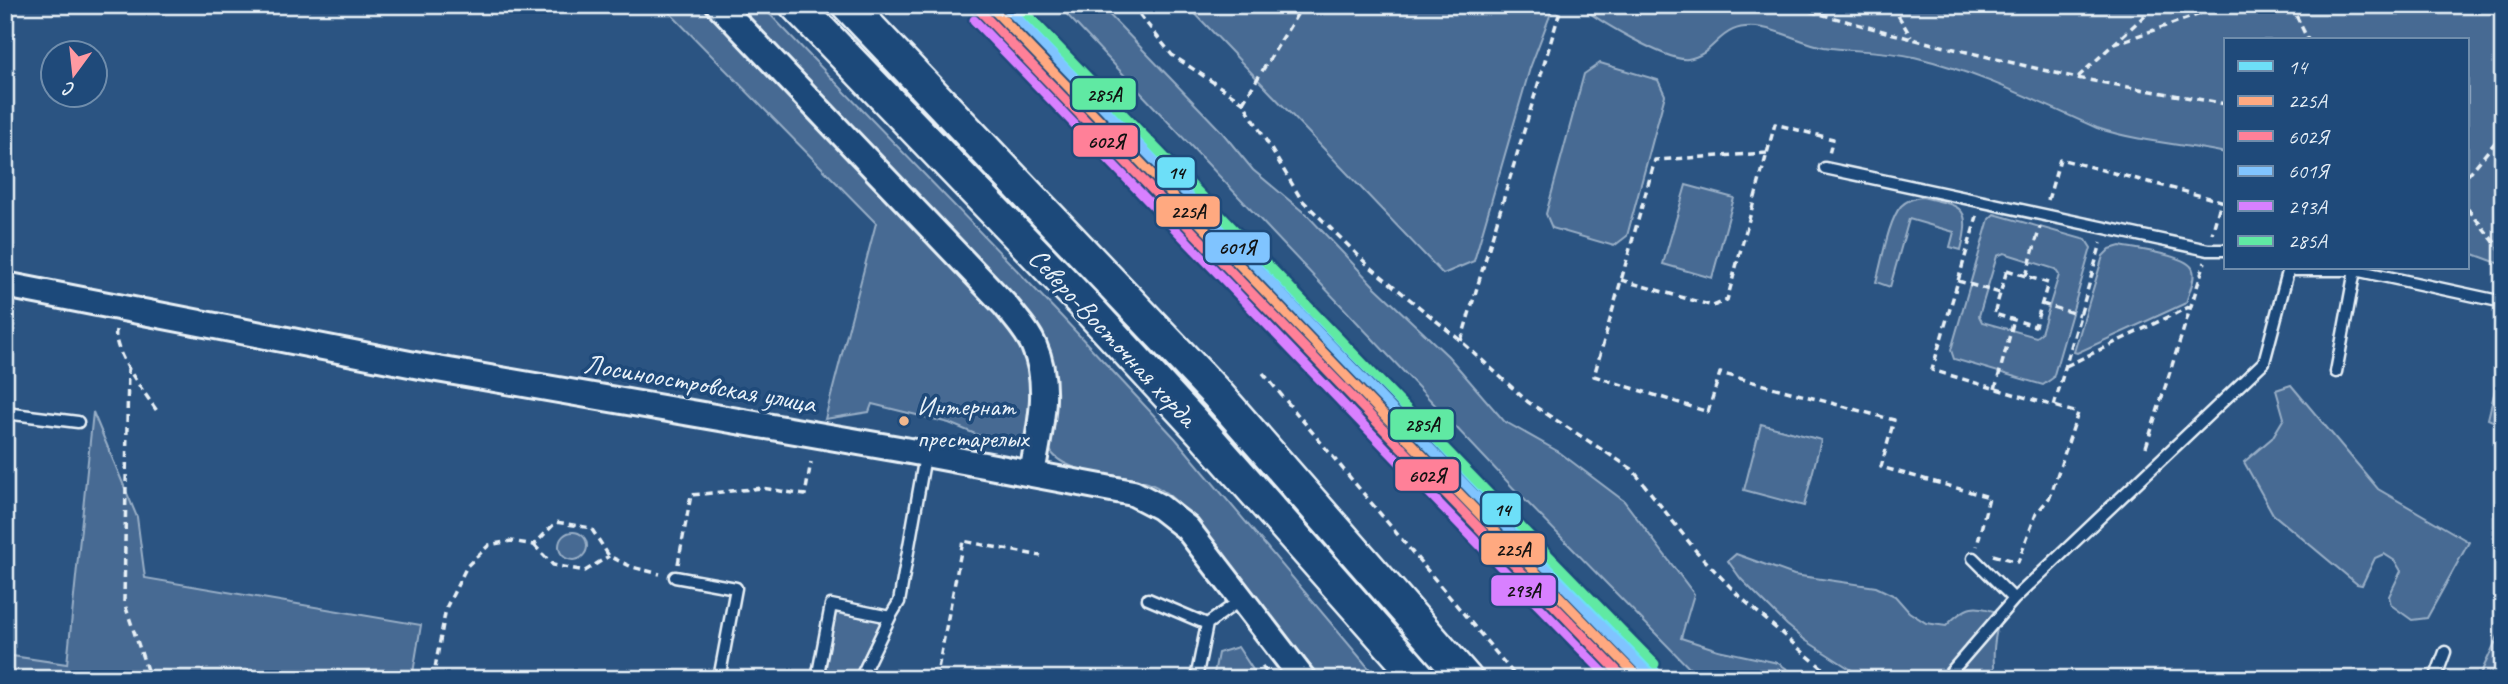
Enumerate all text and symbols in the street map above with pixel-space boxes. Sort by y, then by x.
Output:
north arrow [38,38,108,108]
legend [2224,38,2470,270]
text: 14 [2288,54,2309,80]
text: С [60,76,77,102]
line badge: 285А [1071,77,1137,111]
text: 285А [1086,83,1123,107]
text: 225А [2288,88,2328,114]
line badge: 602Я [1072,124,1139,158]
text: 602Я [2288,124,2331,150]
text: 602Я [1087,130,1127,154]
line badge: 14 [1156,156,1196,189]
text: 601Я [2288,158,2331,184]
text: 14 [1167,161,1187,185]
text: 293А [2288,194,2328,220]
line badge: 225А [1155,195,1221,228]
text: 225А [1170,200,1207,224]
text: 285А [2288,228,2328,254]
line badge: 601Я [1204,231,1271,264]
text: 601Я [1218,236,1258,260]
street label: Северо-Восточная хорда [1021,240,1207,436]
street label: Лосиноостровская улица [581,345,820,421]
place label: Интернат престарелых [917,390,1030,455]
line badge: 285А [1389,408,1455,441]
text: 285А [1404,413,1441,437]
marker: Интернат престарелых [897,414,911,428]
line badge: 602Я [1394,458,1460,492]
text: 602Я [1408,464,1448,488]
line badge: 14 [1481,492,1522,526]
text: 14 [1493,498,1513,522]
line badge: 225А [1480,532,1546,566]
text: 225А [1495,538,1532,562]
line badge: 293А [1490,574,1557,607]
text: 293А [1505,579,1542,603]

